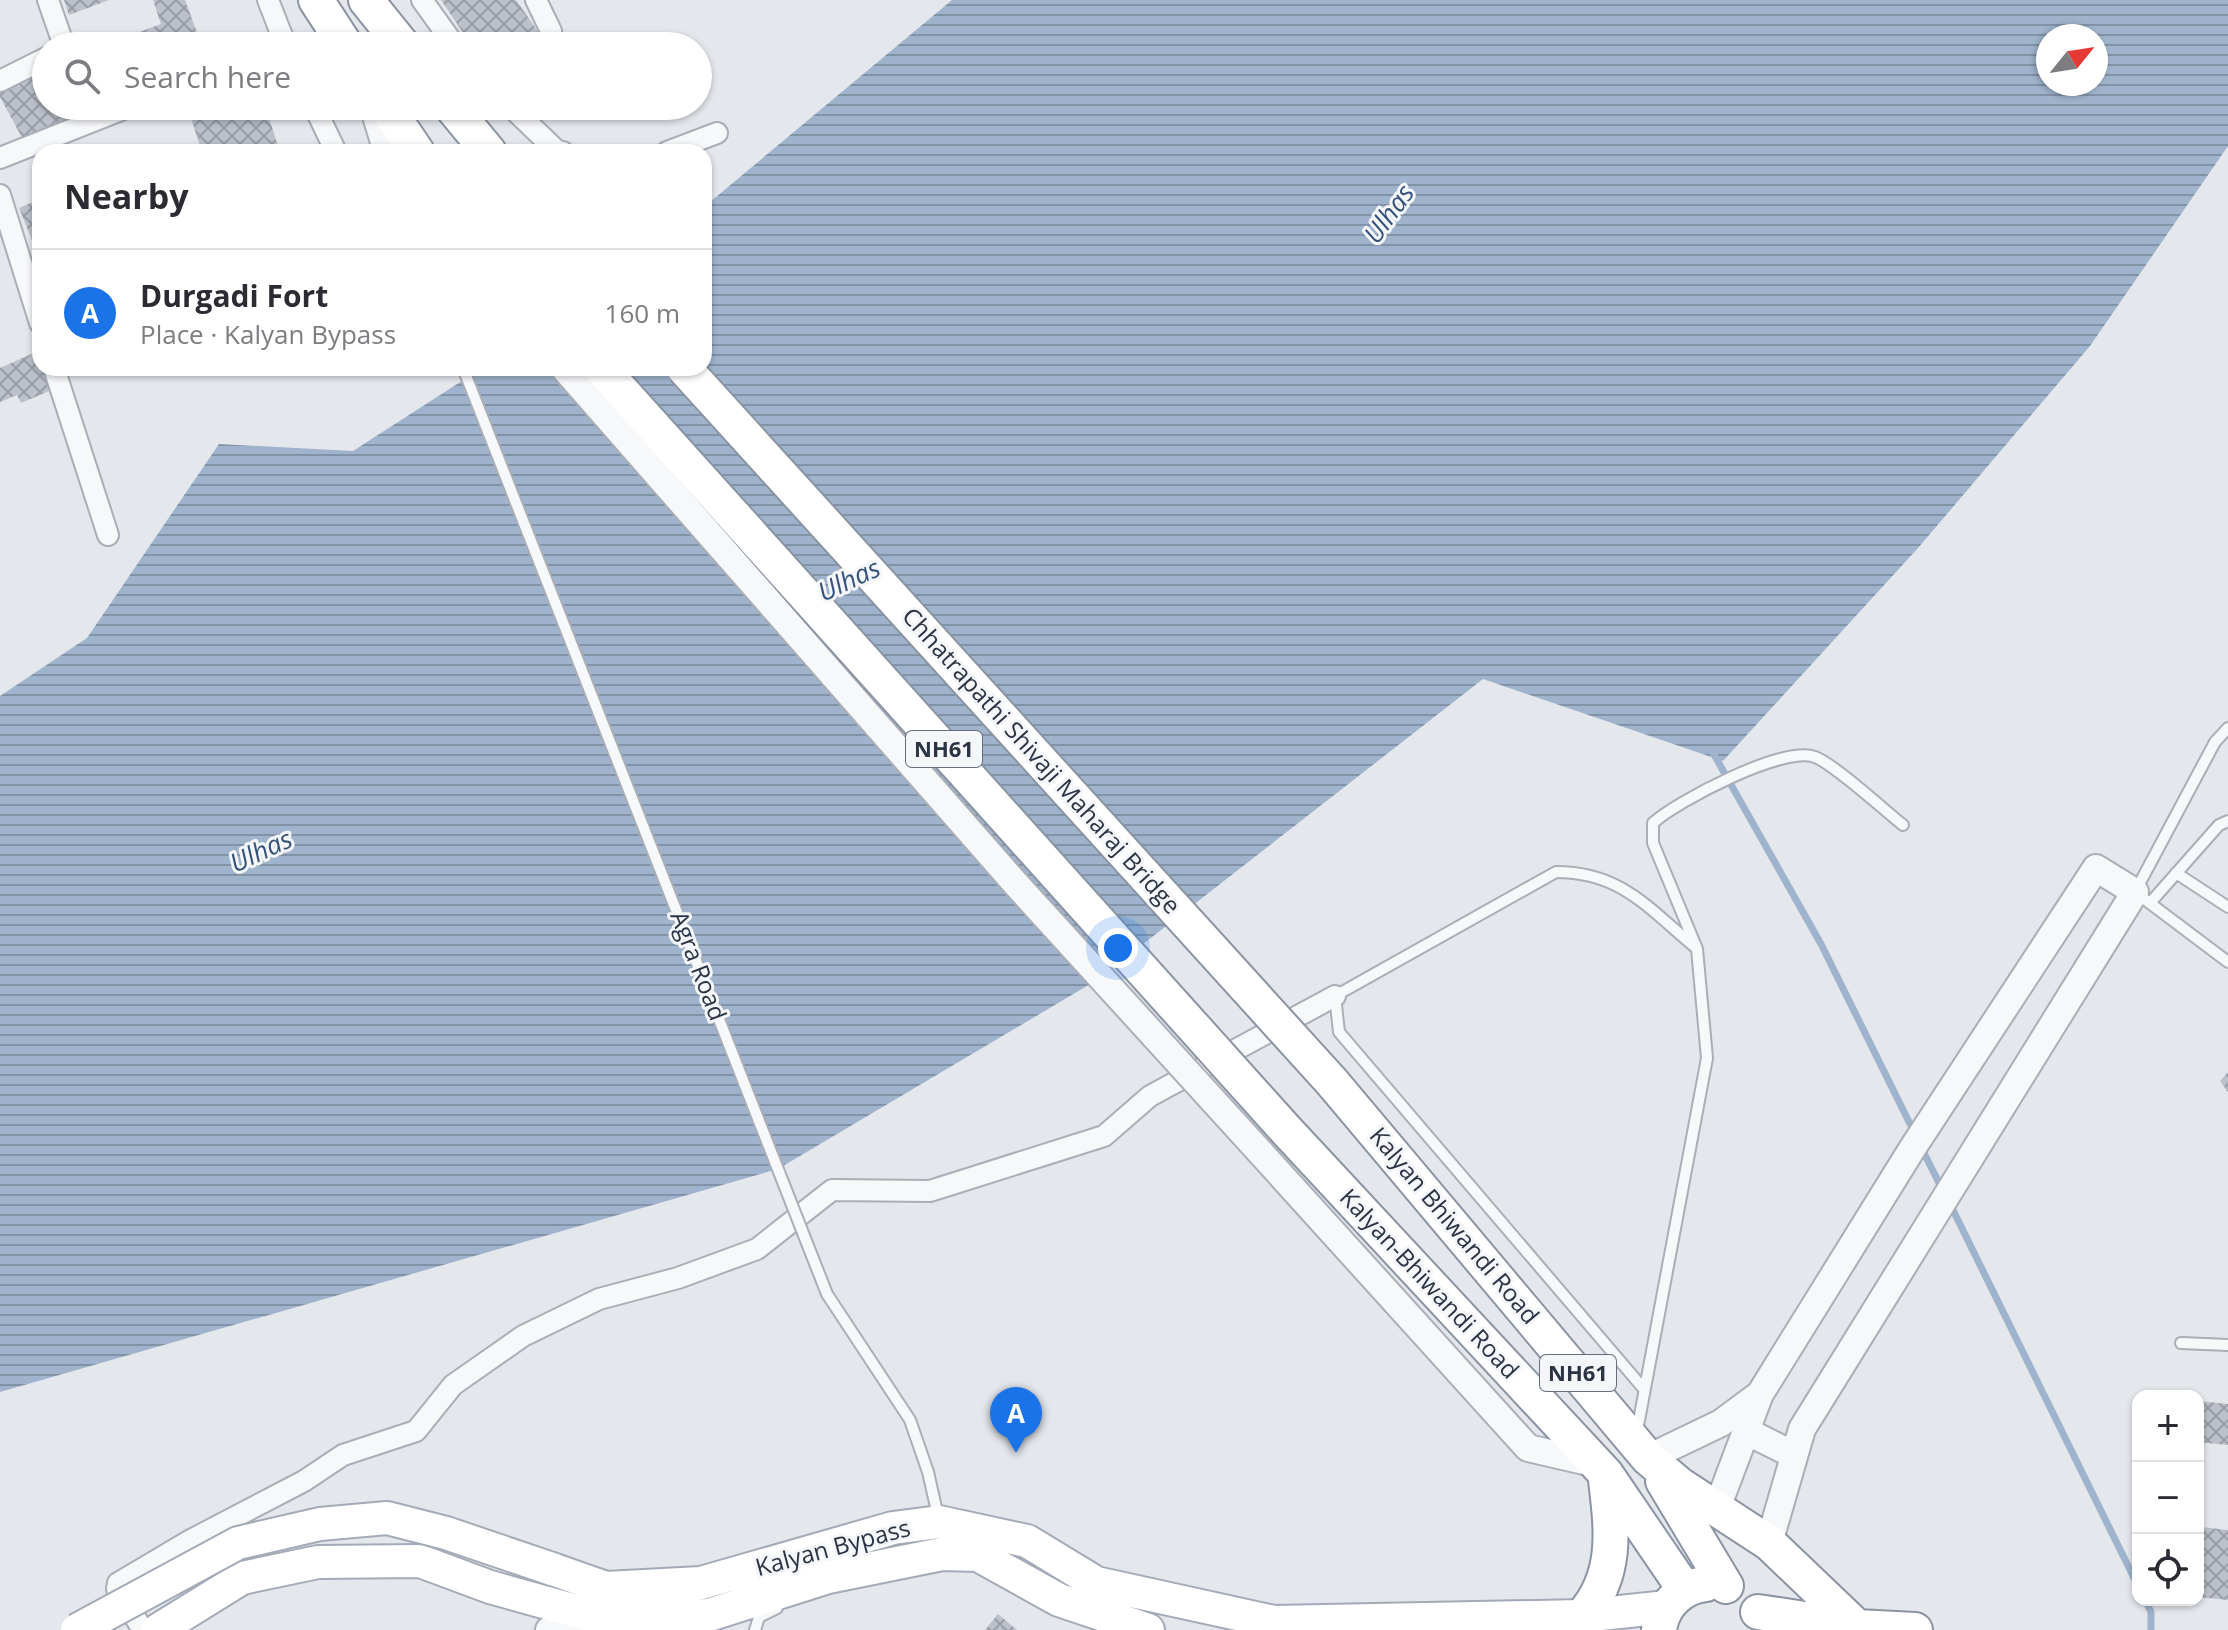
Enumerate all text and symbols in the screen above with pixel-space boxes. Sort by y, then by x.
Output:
north arrow [2036,24,2108,96]
search box [32,32,712,120]
icon: search [60,54,104,98]
text: Search here [124,56,291,97]
text: Nearby [64,173,189,219]
water label: Ulhas [1354,177,1422,250]
text: Durgadi Fort [140,275,328,316]
text: A [81,295,99,331]
text: 160 m [605,295,680,331]
text: Place · Kalyan Bypass [140,316,396,352]
water label: Ulhas [811,549,886,609]
street label: Chhatrapathi Shivaji Maharaj Bridge [895,600,1189,920]
road number: NH61 [906,731,982,767]
water label: Ulhas [223,820,298,880]
street label: Agra Road [663,906,735,1025]
your location [1098,928,1138,968]
street label: Kalyan Bhiwandi Road [1363,1120,1547,1330]
street label: Kalyan-Bhiwandi Road [1333,1181,1527,1385]
road number: NH61 [1540,1355,1616,1391]
pin: A [990,1387,1042,1453]
map controls [2132,1390,2204,1606]
button: + [2132,1390,2204,1462]
button: − [2132,1462,2204,1534]
street label: Kalyan Bypass [752,1510,914,1583]
button: locate [2132,1534,2204,1606]

